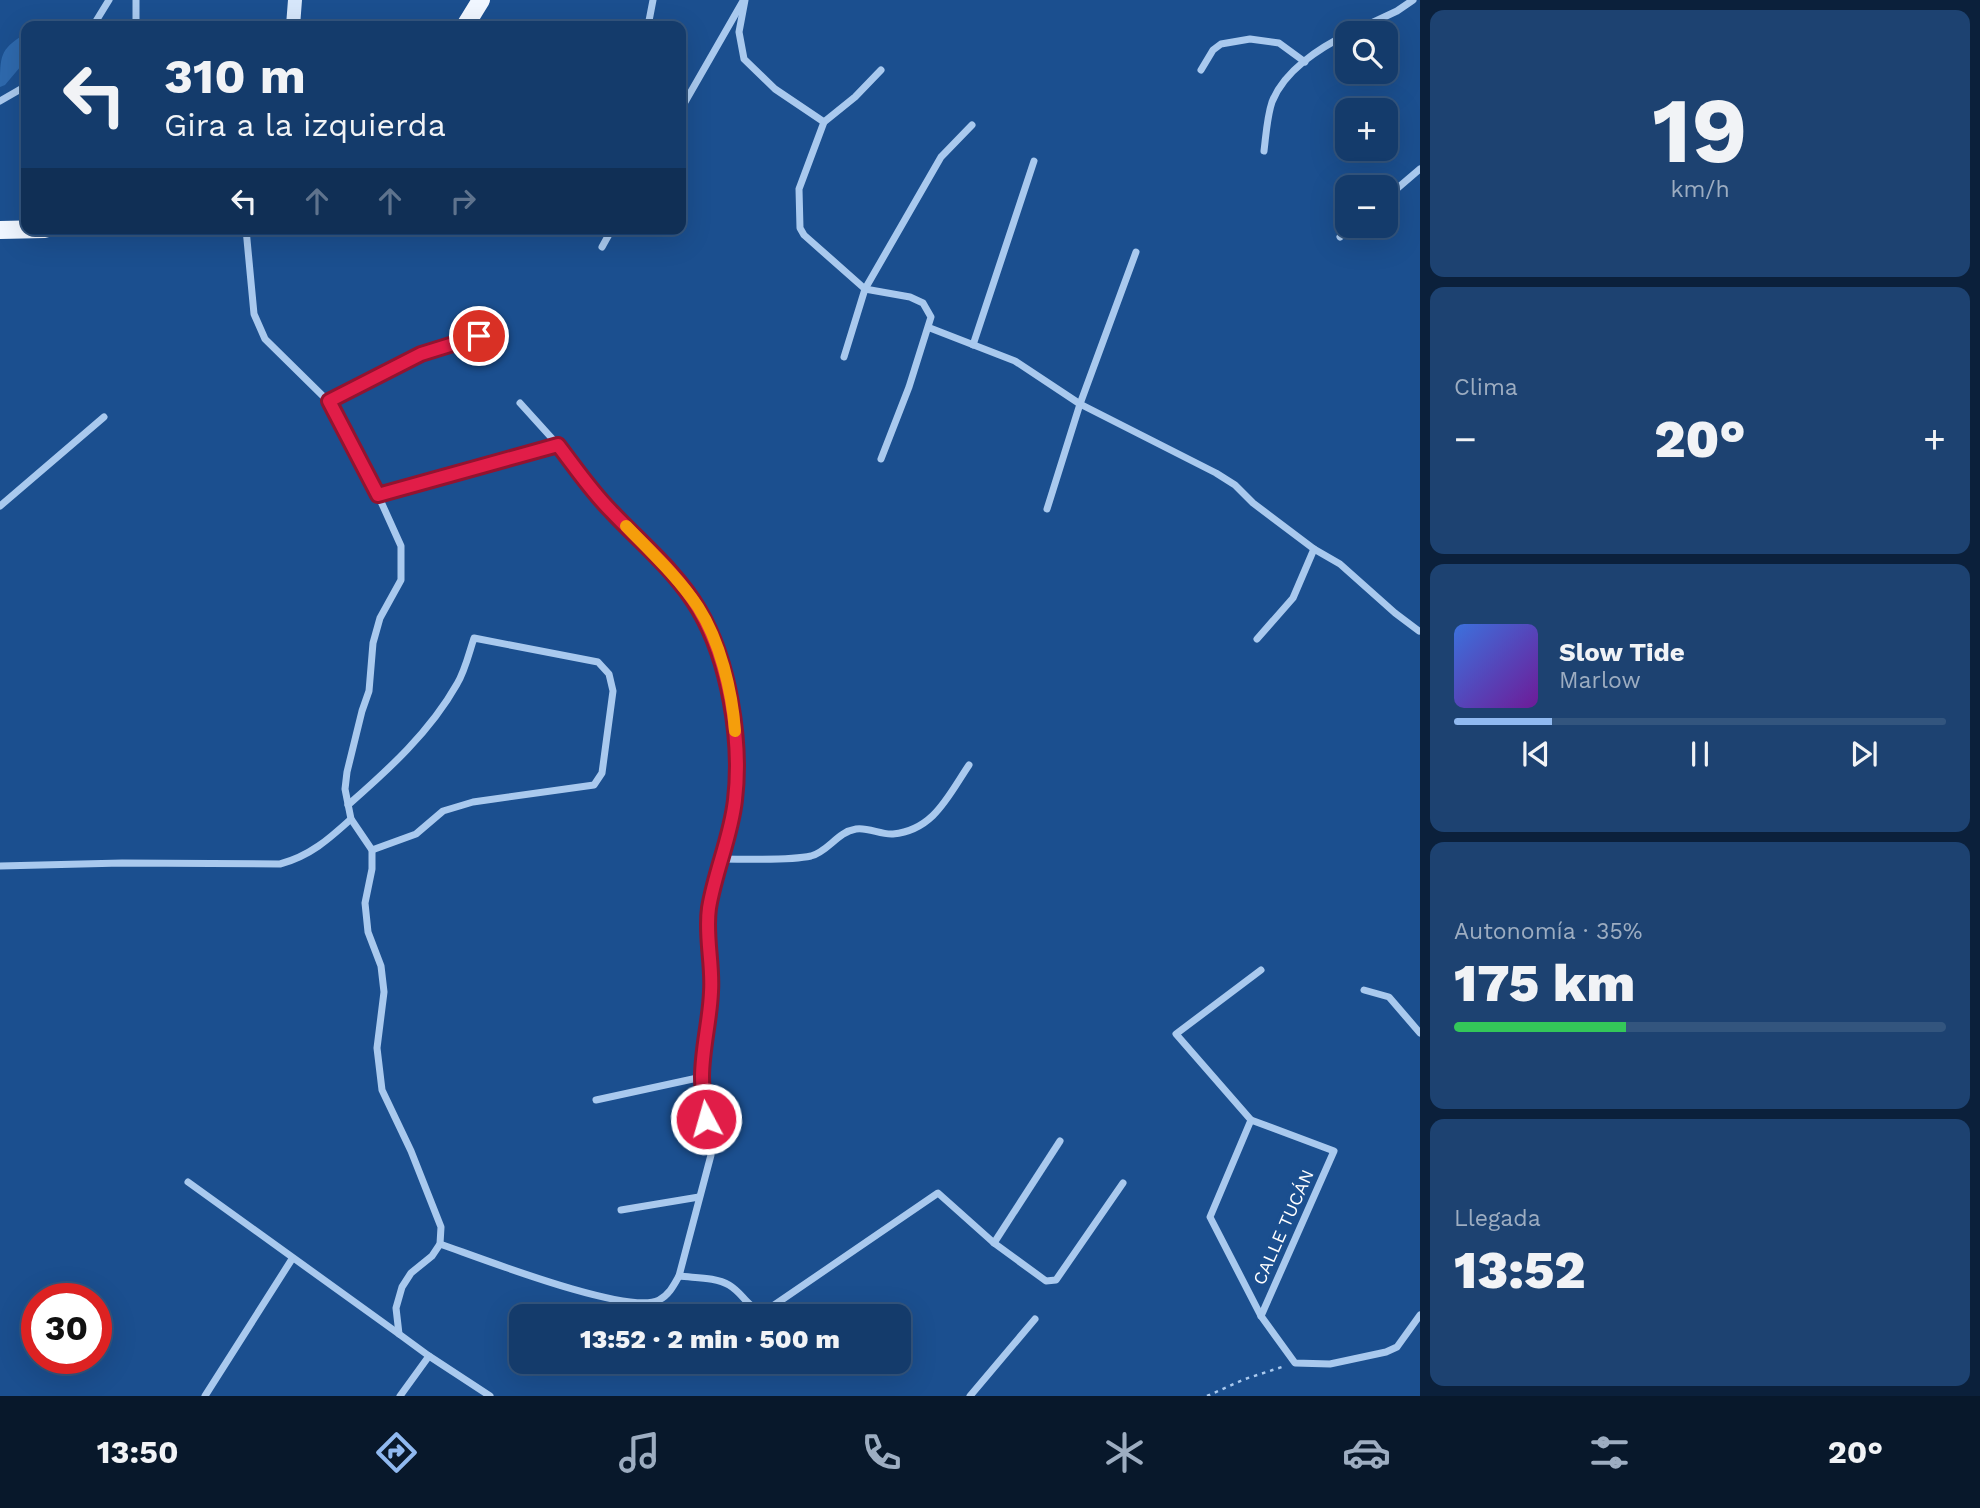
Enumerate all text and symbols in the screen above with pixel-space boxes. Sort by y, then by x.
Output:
map controls [1335,21,1398,238]
button: search [1335,21,1398,84]
text: 310 m [164,47,306,105]
icon: left [49,49,140,140]
text: 19 [1652,77,1748,184]
button: + [1335,98,1398,161]
text: Gira a la izquierda [164,106,446,144]
button: − [1335,175,1398,238]
text: km/h [1670,176,1730,203]
icon: left [225,182,263,220]
icon: ahead [298,182,336,220]
icon: ahead [371,182,409,220]
icon: right [444,182,482,220]
pin [449,306,509,366]
icon: arrive [460,317,498,355]
text: Clima [1454,374,1518,401]
text: 20° [1654,409,1746,470]
text: − [1454,417,1477,461]
text: + [1923,417,1946,461]
text: Slow Tide [1559,637,1685,667]
text: Marlow [1559,667,1641,694]
icon: previous [1517,735,1555,773]
icon: pause [1681,735,1719,773]
icon: next [1845,735,1883,773]
text: Autonomía · 35% [1454,918,1643,945]
text: 175 km [1454,953,1635,1014]
position arrow [669,1082,743,1156]
street label: CALLE TUCÁN [1248,1166,1318,1288]
text: Llegada [1454,1205,1541,1232]
text: 13:52 [1454,1240,1586,1301]
speed limit sign: 30 [21,1283,112,1374]
text: 13:52 · 2 min · 500 m [580,1324,840,1354]
icon: directions [372,1428,421,1477]
icon: music [615,1428,664,1477]
icon: phone [857,1428,906,1477]
icon: climate [1100,1428,1149,1477]
icon: car [1342,1428,1391,1477]
icon: filters [1585,1428,1634,1477]
text: 13:50 [97,1433,179,1471]
text: 20° [1828,1433,1883,1471]

